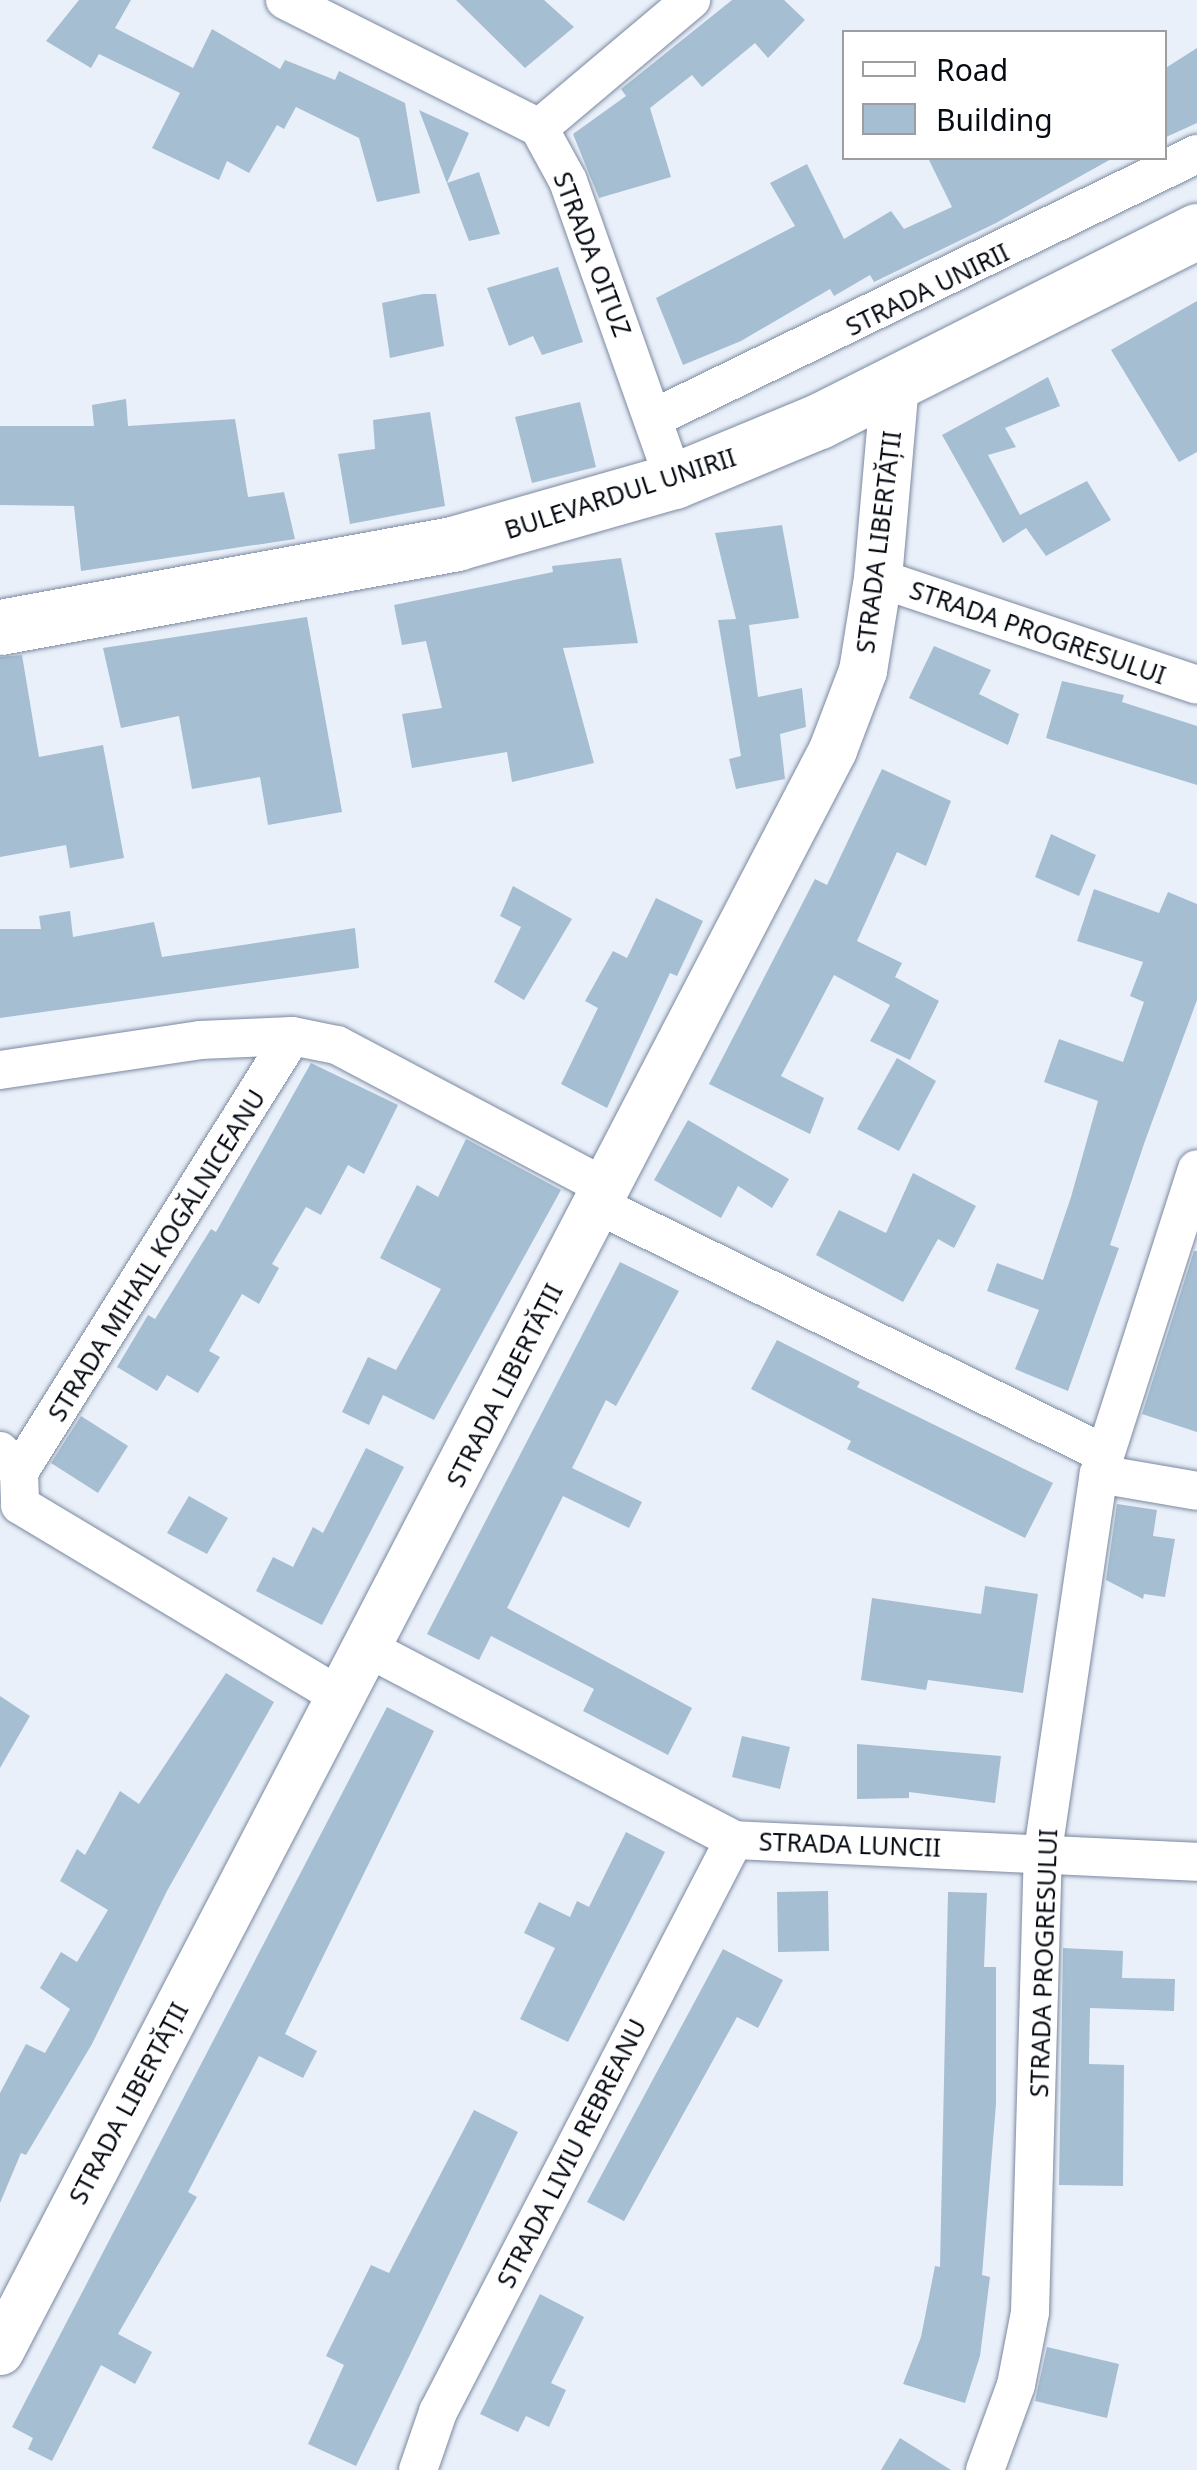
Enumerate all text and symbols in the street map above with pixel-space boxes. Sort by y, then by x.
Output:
legend [842,30,1167,160]
text: Road [936,49,1008,90]
text: Building [936,99,1053,140]
street label: STRADA OITUZ [548,167,638,341]
street label: STRADA UNIRII [841,237,1013,341]
street label: STRADA LIBERTĂȚII [849,429,907,655]
street label: BULEVARDUL UNIRII [501,441,739,545]
street label: STRADA PROGRESULUI [906,574,1170,690]
street label: STRADA MIHAIL KOGĂLNICEANU [41,1084,271,1426]
street label: STRADA LIBERTĂȚII [440,1278,568,1492]
street label: STRADA LUNCII [758,1826,942,1862]
street label: STRADA PROGRESULUI [1023,1828,1063,2098]
street label: STRADA LIBERTĂȚII [62,1997,194,2209]
street label: STRADA LIVIU REBREANU [490,2014,652,2292]

